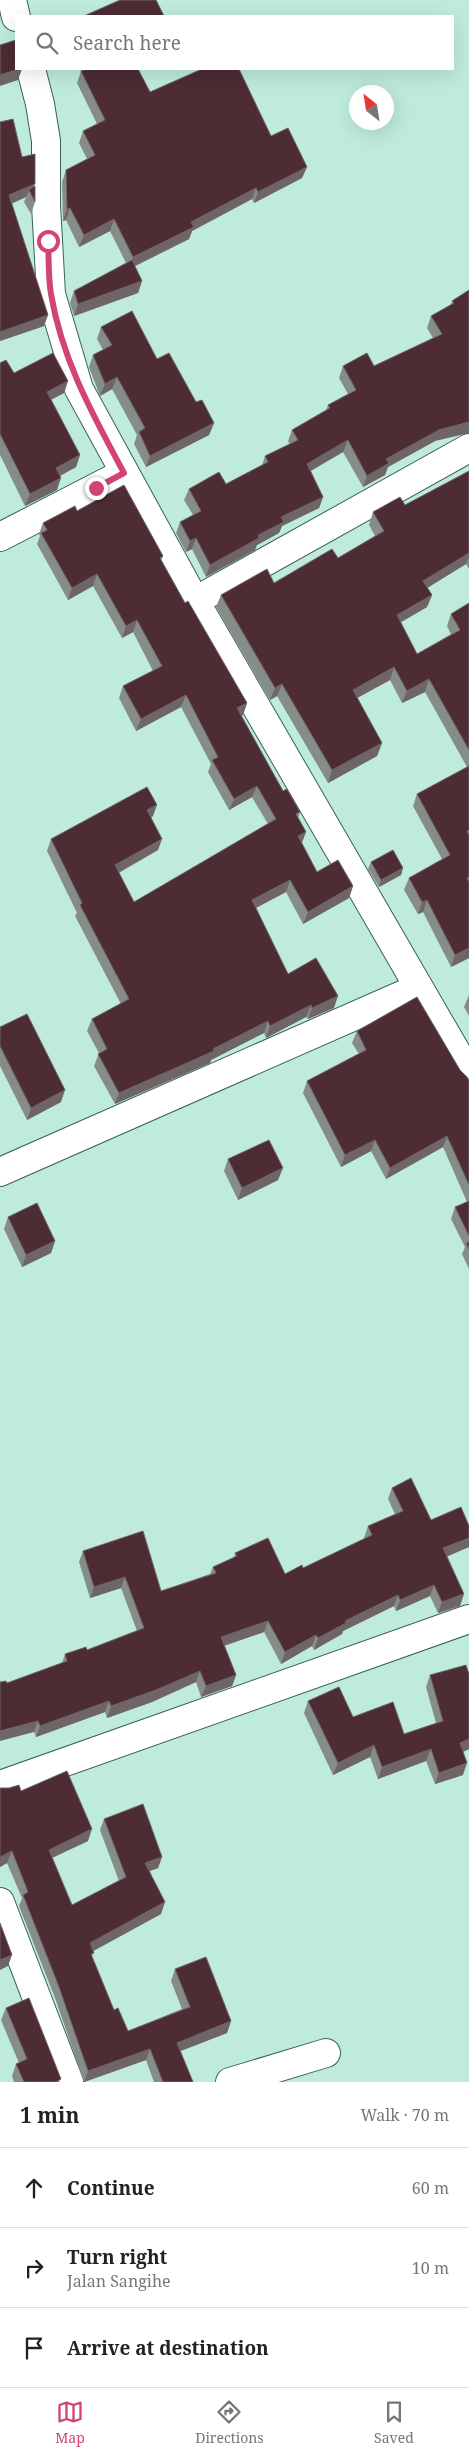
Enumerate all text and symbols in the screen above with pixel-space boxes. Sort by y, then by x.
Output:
search box [15,15,454,70]
icon: search [33,29,61,57]
text: Search here [73,30,181,56]
north arrow [349,85,394,130]
route start [37,230,60,253]
route end [85,477,108,500]
text: 1 min [20,2101,79,2129]
text: Walk · 70 m [361,2104,449,2126]
icon: ahead [20,2174,48,2202]
text: Continue [67,2175,155,2201]
text: 60 m [412,2177,449,2199]
text: Turn right [67,2244,167,2270]
icon: right [20,2254,48,2282]
text: 10 m [412,2257,449,2279]
text: Jalan Sangihe [67,2270,171,2292]
icon: arrive [20,2334,48,2362]
text: Arrive at destination [67,2335,269,2361]
tab: Map [55,2398,85,2447]
tab: Directions [195,2398,264,2447]
tab: Saved [374,2398,414,2447]

